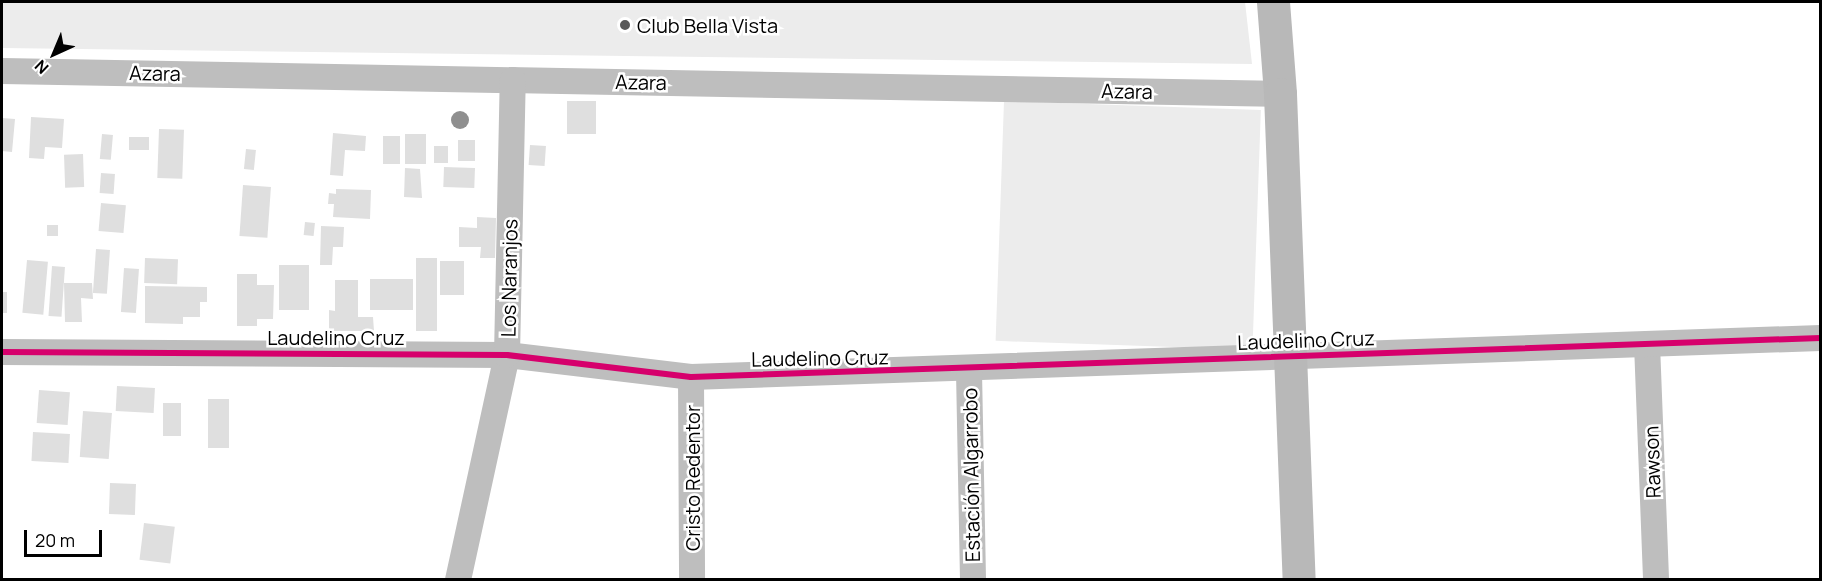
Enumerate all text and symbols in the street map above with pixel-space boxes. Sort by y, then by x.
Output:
place label: Club Bella Vista [637,13,778,37]
marker: Club Bella Vista [618,18,632,32]
north arrow [24,24,84,84]
text: N [30,55,53,79]
street label: Azara [129,61,181,85]
street label: Azara [615,70,667,94]
street label: Azara [1101,79,1153,103]
street label: Los Naranjos [496,219,522,337]
street label: Laudelino Cruz [267,325,405,349]
street label: Laudelino Cruz [1237,326,1375,354]
street label: Laudelino Cruz [751,345,889,371]
street label: Estación Algarrobo [957,388,985,562]
street label: Cristo Redentor [680,405,704,551]
street label: Rawson [1639,425,1665,499]
scale bar [27,518,105,556]
text: 20 m [35,528,75,552]

